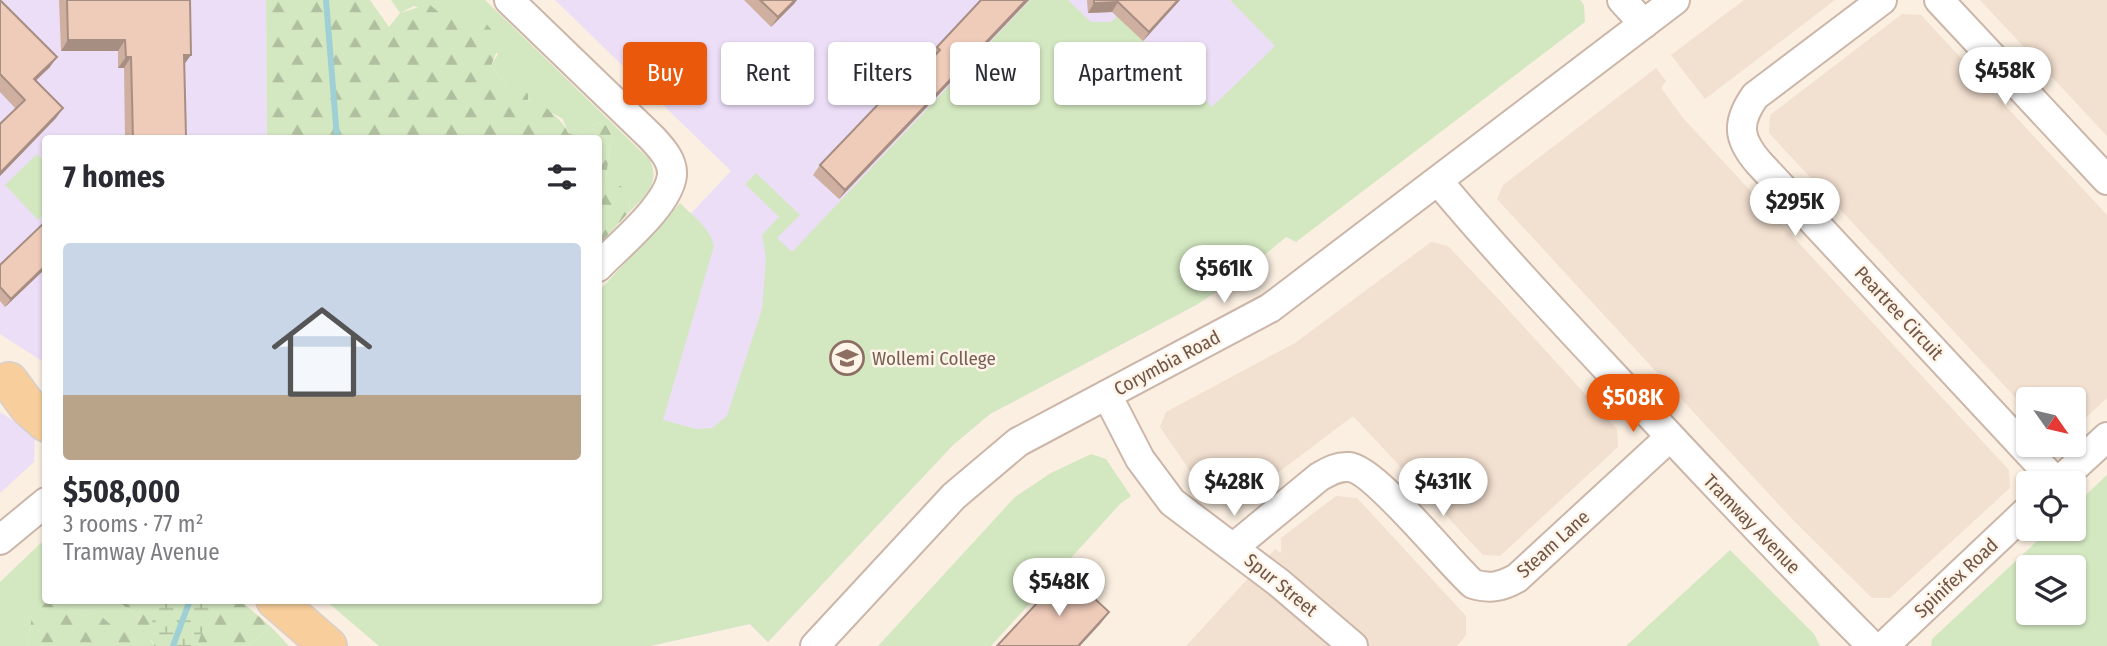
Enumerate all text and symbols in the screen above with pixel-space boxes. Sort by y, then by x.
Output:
chip: Buy [623,42,707,105]
chip: Rent [721,42,814,105]
chip: Filters [828,42,936,105]
chip: New [950,42,1040,105]
chip: Apartment [1054,42,1206,105]
pin: $458K [1956,48,2054,107]
text: $458K [1975,56,2035,84]
icon: filters [543,158,581,196]
text: 7 homes [63,159,165,195]
pin: $295K [1746,178,1844,238]
text: $295K [1766,187,1824,215]
pin: $561K [1175,246,1273,305]
text: $561K [1196,254,1252,282]
street label: Peartree Circuit [1850,261,1949,365]
icon: home [259,289,385,415]
street label: Corymbia Road [1110,325,1224,401]
school or university icon: Wollemi College [828,339,866,377]
place label: Wollemi College [872,347,996,370]
pin: $508K [1584,374,1682,434]
text: $508K [1603,383,1663,411]
north arrow [2016,387,2086,457]
map controls [2016,387,2086,625]
pin: $428K [1185,458,1283,518]
pin: $431K [1394,458,1492,518]
text: $428K [1204,467,1264,495]
text: $431K [1415,467,1471,495]
street label: Tramway Avenue [1699,469,1805,579]
button: locate [2016,471,2086,541]
text: $508,000 [63,474,180,510]
street label: Steam Lane [1512,505,1594,583]
text: 3 rooms · 77 m² [63,510,204,538]
street label: Spinifex Road [1909,533,2003,623]
text: Tramway Avenue [63,538,220,566]
street label: Spur Street [1240,549,1323,622]
button: layers [2016,555,2086,625]
pin: $548K [1010,558,1108,618]
text: $548K [1029,567,1089,595]

